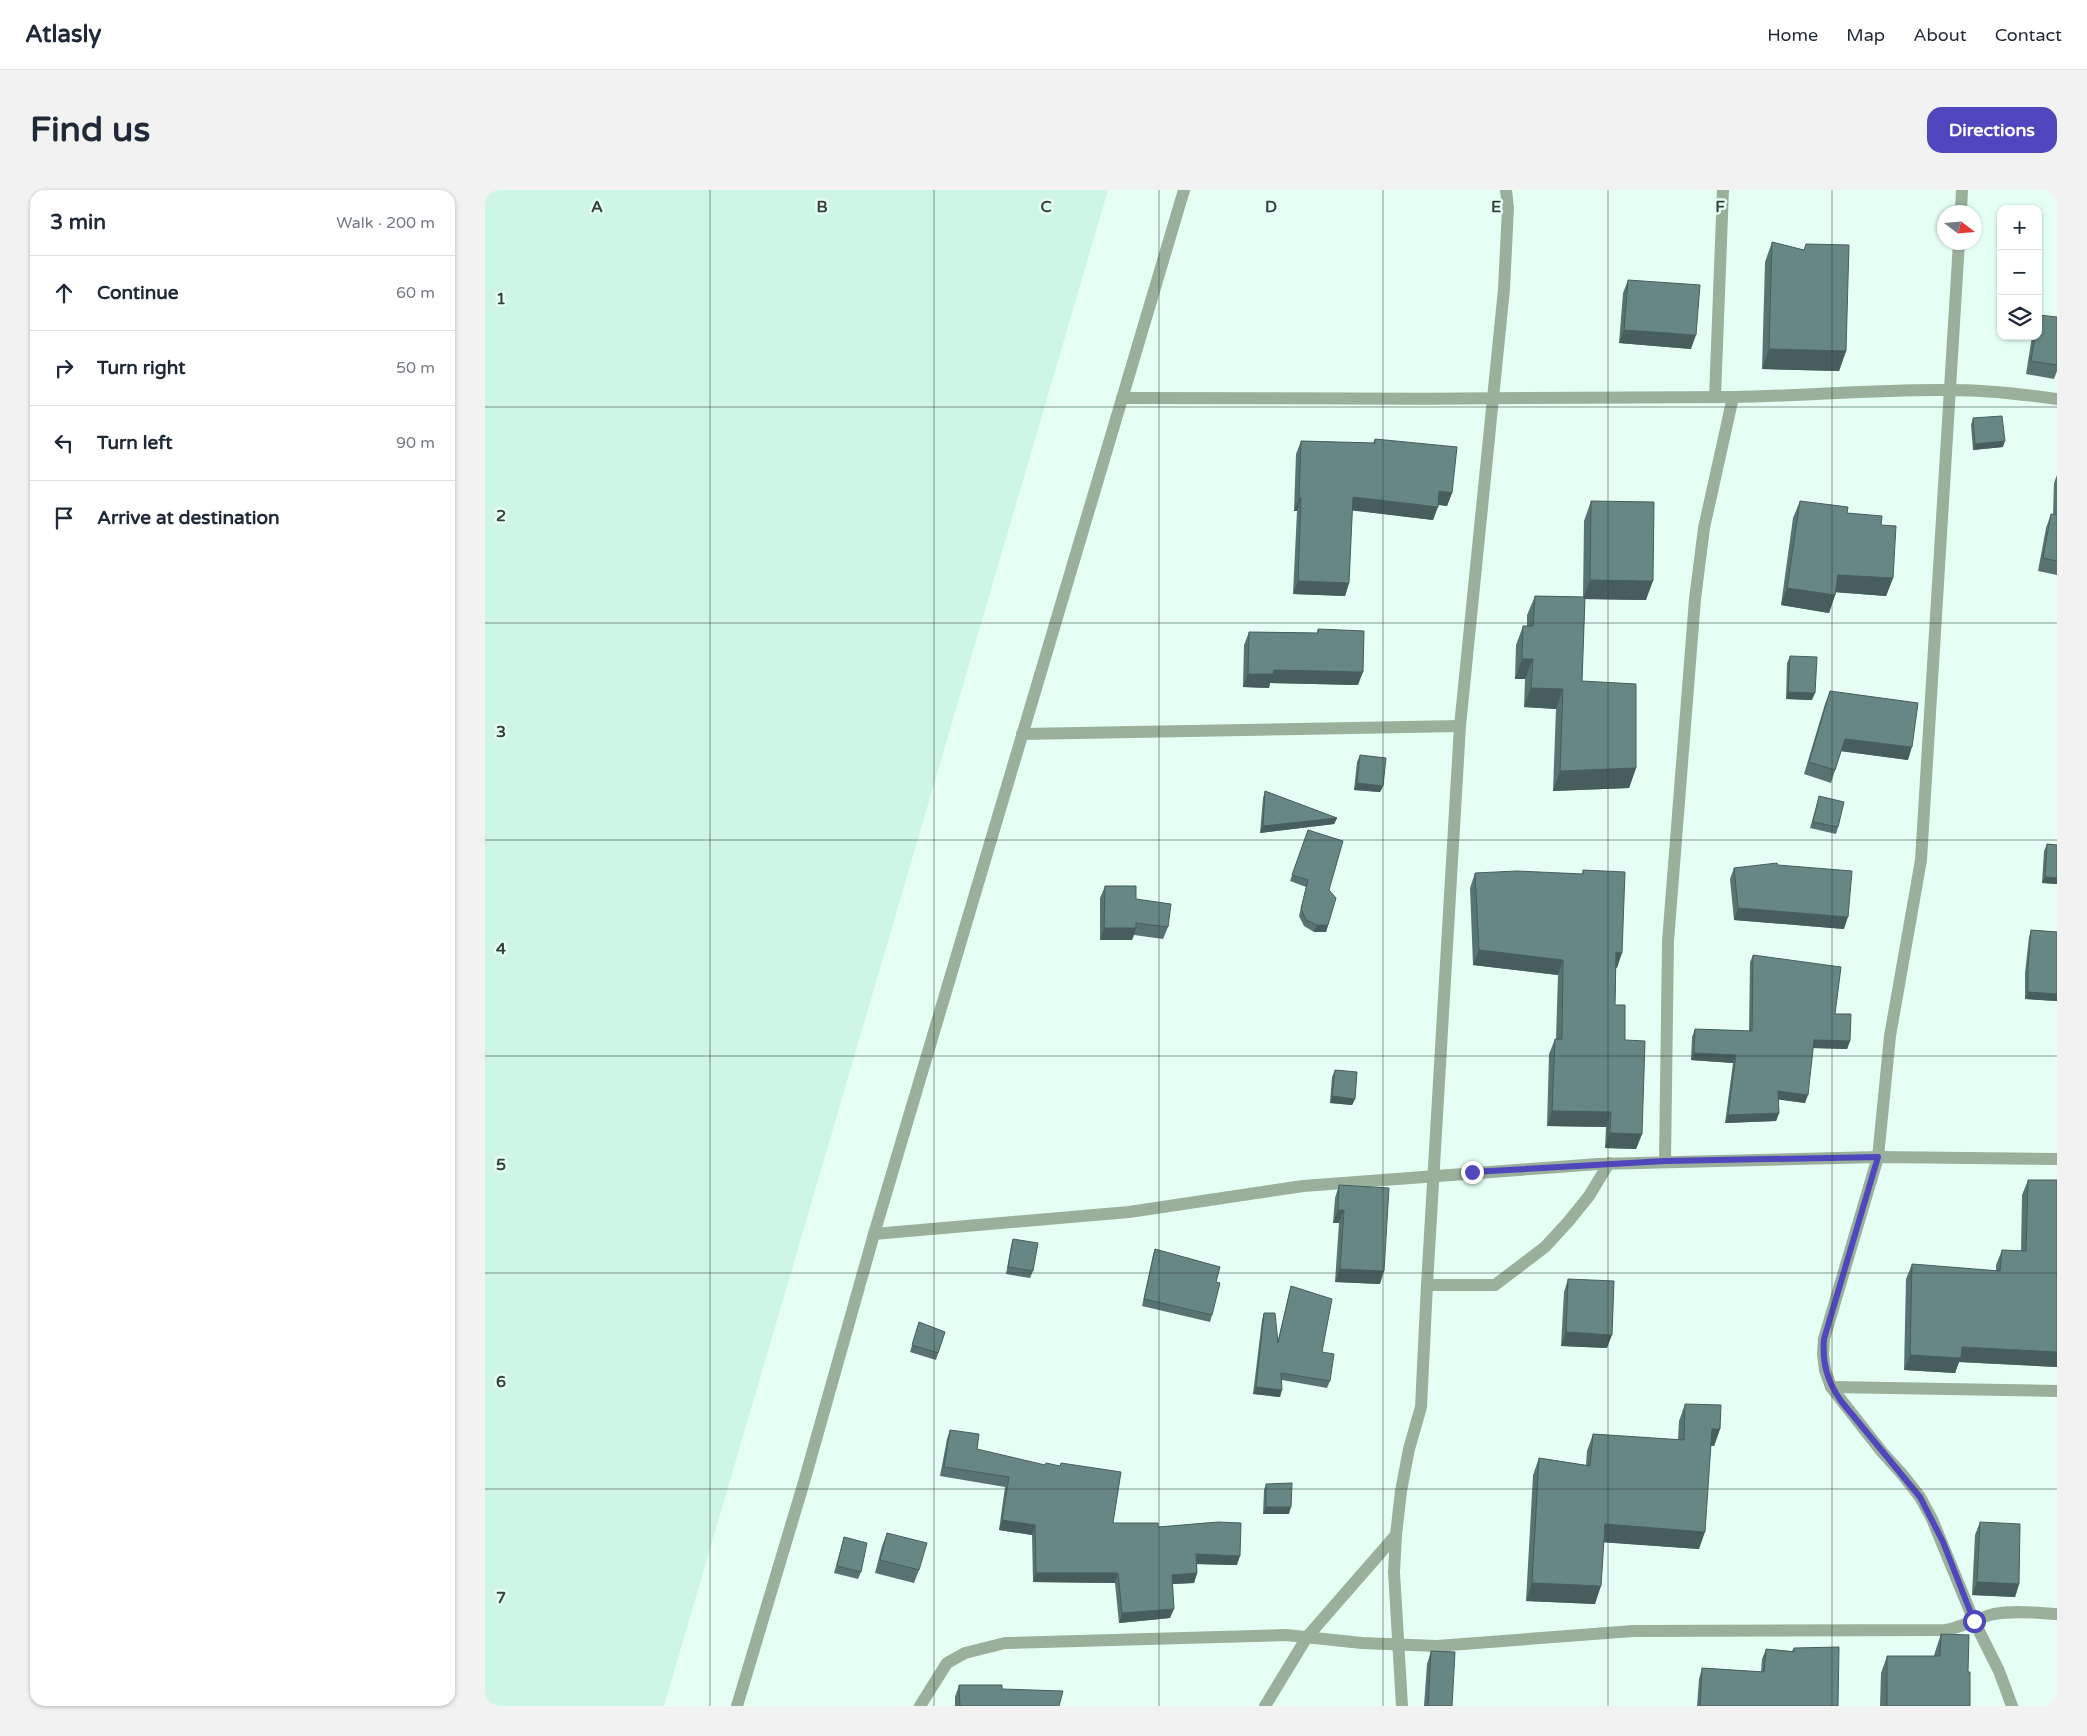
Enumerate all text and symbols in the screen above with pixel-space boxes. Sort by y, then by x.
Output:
text: Atlasly [25,20,101,49]
text: Home [1767,24,1818,46]
text: Map [1846,24,1885,46]
text: About [1913,24,1967,46]
text: Contact [1995,24,2062,46]
button: Directions [1927,107,2057,153]
text: Find us [30,109,150,151]
text: A [591,197,603,217]
text: B [816,197,828,217]
text: C [1040,197,1052,217]
text: D [1265,197,1277,217]
text: E [1491,197,1501,217]
text: F [1715,197,1725,217]
north arrow [1937,205,1982,250]
map controls [1997,205,2042,340]
button: + [1997,205,2042,250]
text: 3 min [50,210,106,235]
text: Walk · 200 m [336,213,435,233]
button: − [1997,250,2042,295]
icon: ahead [50,279,78,307]
text: Continue [97,282,179,304]
text: 60 m [396,283,435,303]
text: 1 [496,289,506,309]
button: layers [1997,295,2042,340]
icon: right [50,354,78,382]
text: Turn right [97,357,185,379]
text: 50 m [396,358,435,378]
icon: left [50,429,78,457]
text: Turn left [97,432,173,454]
text: 90 m [396,433,435,453]
icon: arrive [50,504,78,532]
text: 2 [496,506,506,526]
text: Arrive at destination [97,507,280,529]
text: 3 [496,722,506,742]
text: 4 [496,939,506,959]
text: 5 [496,1155,506,1175]
route end [1461,1161,1484,1184]
text: 6 [496,1372,506,1392]
text: 7 [496,1588,506,1608]
route start [1963,1610,1986,1633]

